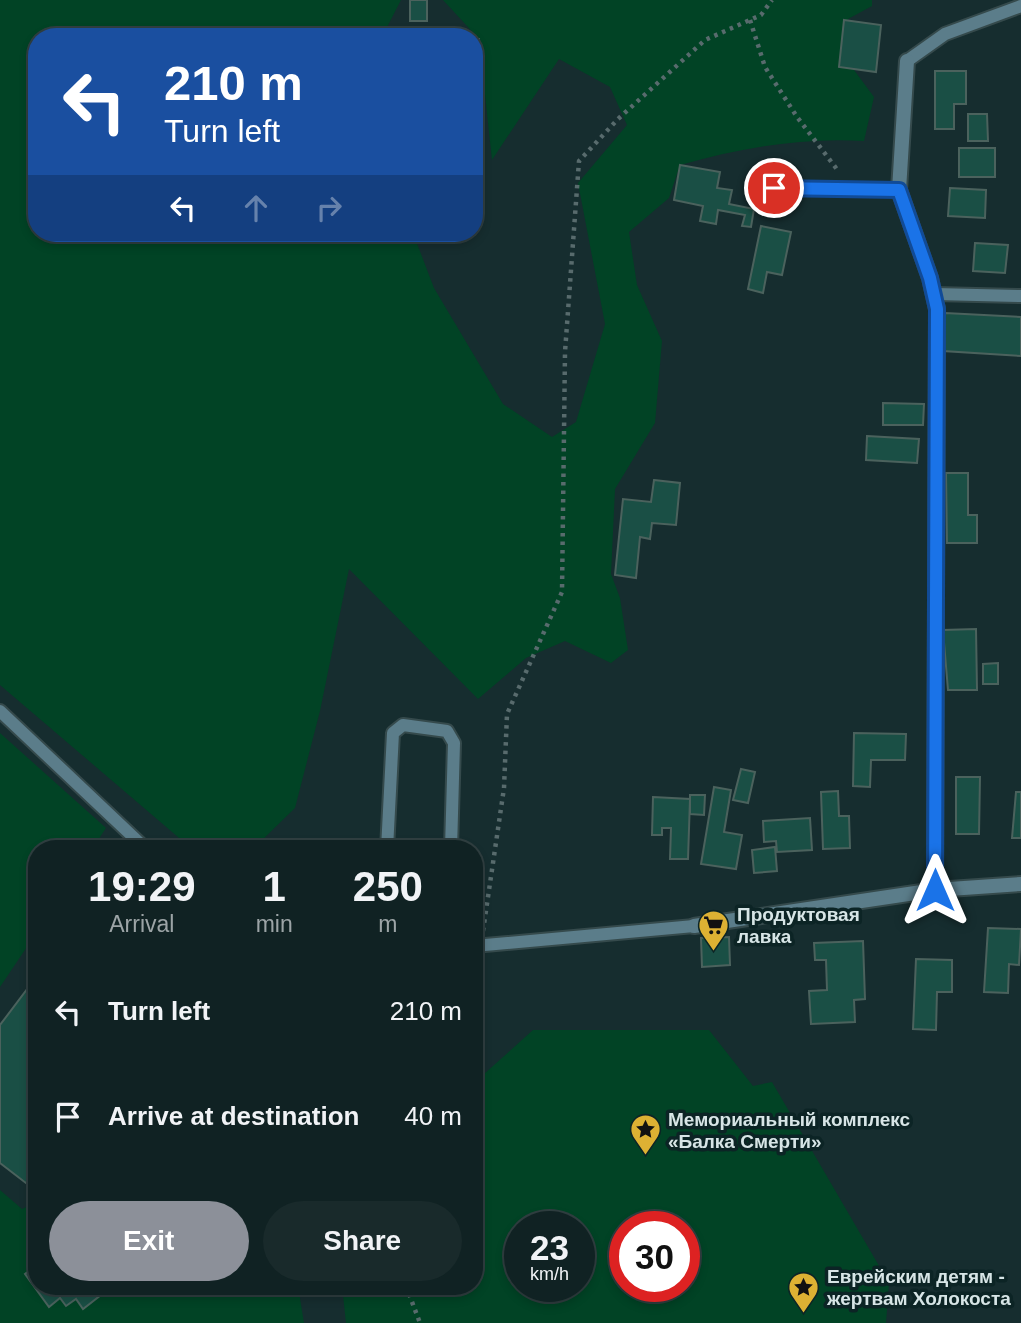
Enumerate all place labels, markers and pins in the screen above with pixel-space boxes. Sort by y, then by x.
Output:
pin [744,158,804,218]
place label: Продуктовая лавка [737,904,860,947]
supermarket icon: Продуктовая лавка [697,908,731,952]
place label: Мемориальный комплекс «Балка Смерти» [668,1109,911,1152]
place icon: Мемориальный комплекс «Балка Смерти» [628,1113,662,1157]
place label: Еврейским детям - жертвам Холокоста [826,1266,1011,1309]
place icon: Еврейским детям - жертвам Холокоста [787,1270,821,1314]

